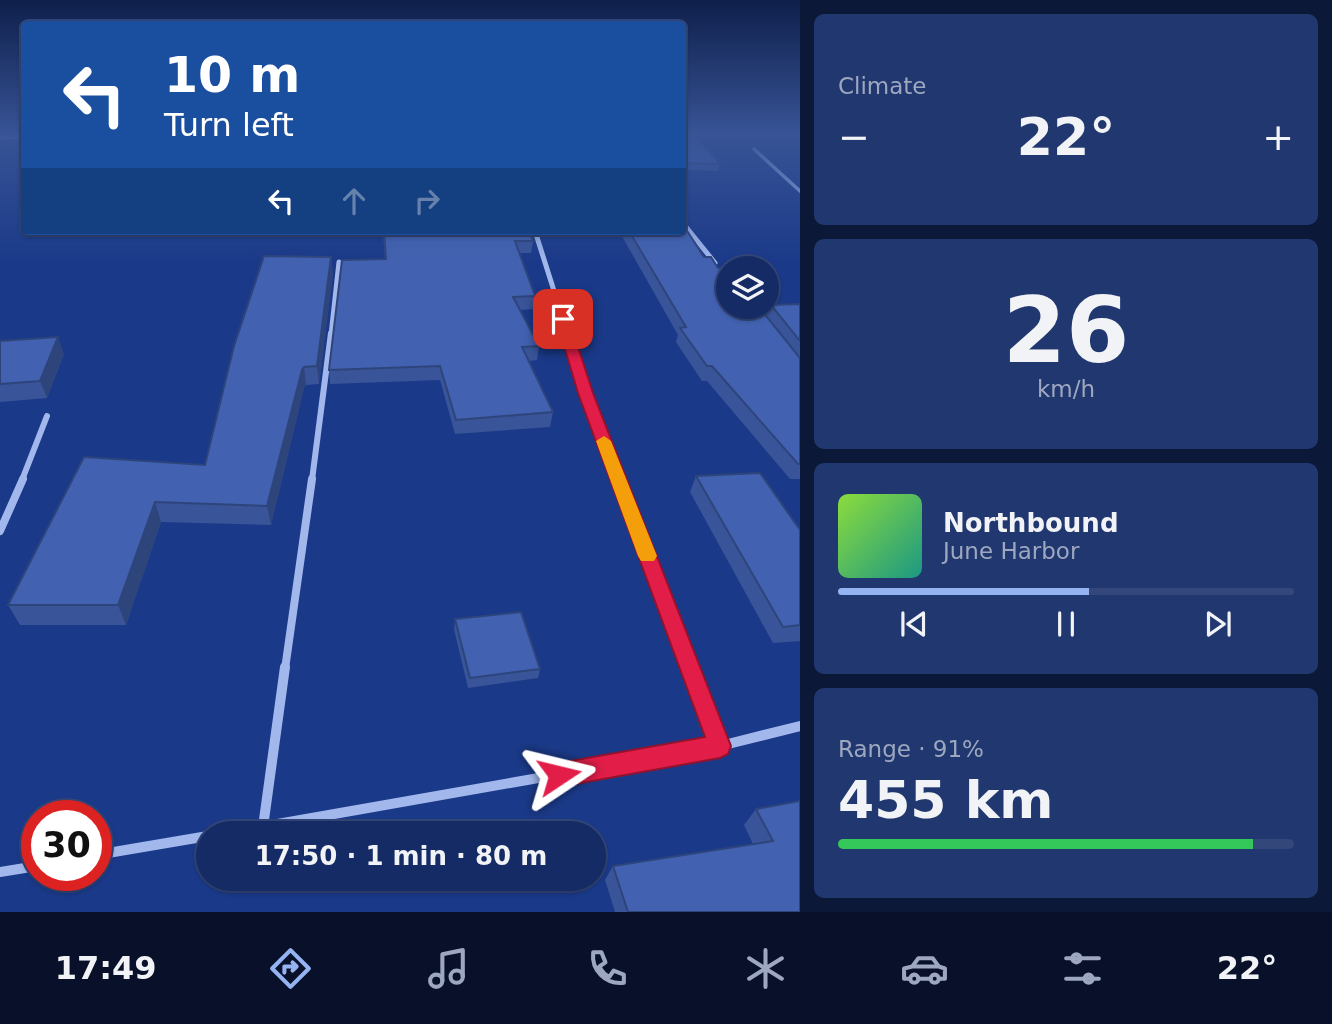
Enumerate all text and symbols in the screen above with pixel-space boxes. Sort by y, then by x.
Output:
text: 10 m [164,47,300,104]
icon: left [49,49,140,140]
text: Climate [838,73,927,99]
text: Turn left [164,106,294,144]
text: 22° [1017,107,1115,167]
text: − [838,115,870,159]
text: + [1262,115,1294,159]
icon: left [262,182,300,220]
icon: ahead [335,182,373,220]
icon: right [408,182,446,220]
map controls [716,256,779,319]
button: layers [716,256,779,319]
text: 26 [1003,278,1129,383]
pin [533,289,593,349]
icon: arrive [544,300,582,338]
text: km/h [1037,376,1095,402]
text: Northbound [943,508,1119,538]
text: June Harbor [943,538,1079,564]
icon: previous [895,605,933,643]
icon: pause [1047,605,1085,643]
icon: next [1199,605,1237,643]
text: Range · 91% [838,736,984,762]
position arrow [522,738,596,812]
text: 455 km [838,770,1053,830]
speed limit sign: 30 [21,800,112,891]
text: 17:50 · 1 min · 80 m [255,841,547,871]
icon: directions [266,944,315,993]
icon: music [424,944,473,993]
icon: phone [583,944,632,993]
icon: climate [741,944,790,993]
icon: car [900,944,949,993]
icon: filters [1058,944,1107,993]
text: 17:49 [55,949,157,987]
text: 22° [1217,949,1277,987]

